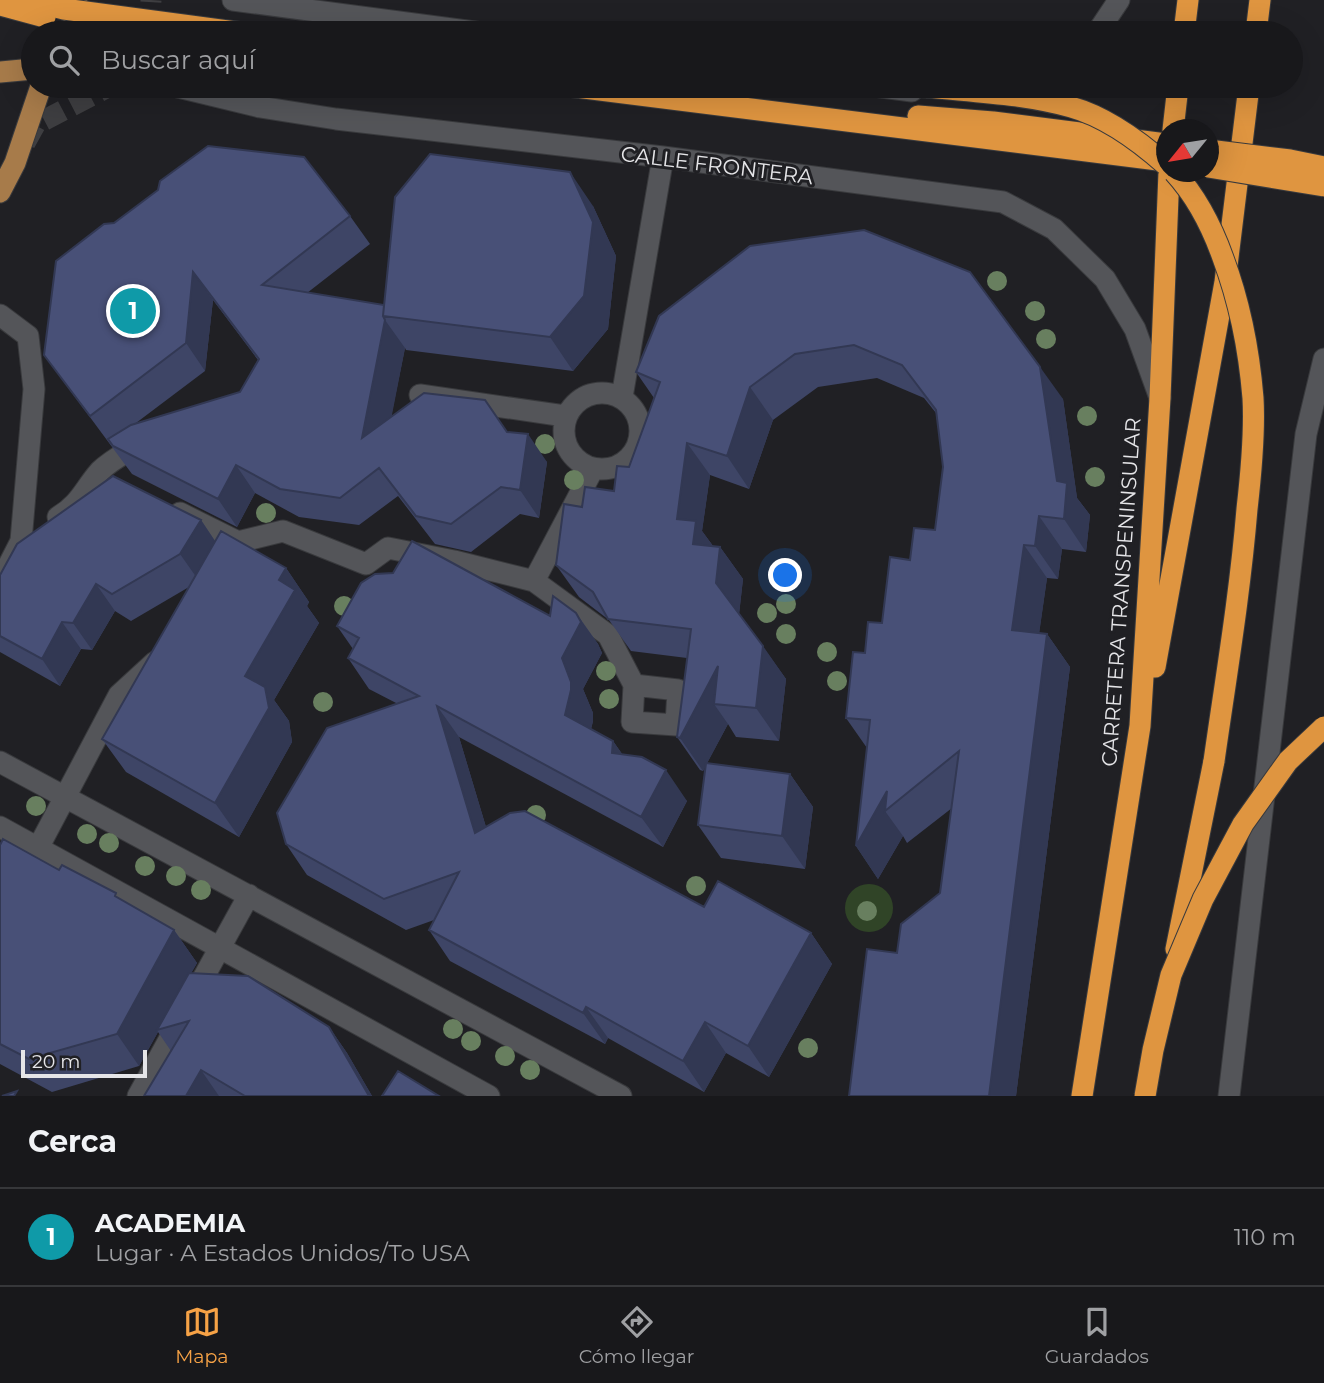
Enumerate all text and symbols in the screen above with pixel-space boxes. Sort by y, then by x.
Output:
search box [21,21,1303,98]
icon: search [45,41,83,79]
text: Buscar aquí [101,44,255,76]
north arrow [1156,119,1219,182]
street label: CALLE FRONTERA [620,141,815,189]
pin: 1 [110,285,156,337]
street label: CARRETERA TRANSPENINSULAR [1096,417,1146,767]
your location [768,558,802,592]
scale bar [21,1047,147,1079]
text: 20 m [32,1050,80,1073]
text: Cerca [28,1123,117,1160]
text: ACADEMIA [95,1207,245,1239]
text: 1 [46,1223,56,1251]
text: 110 m [1234,1223,1296,1251]
text: Lugar · A Estados Unidos/To USA [95,1239,470,1267]
tab: Mapa [175,1303,229,1368]
tab: Cómo llegar [579,1303,694,1368]
tab: Guardados [1045,1303,1149,1368]

